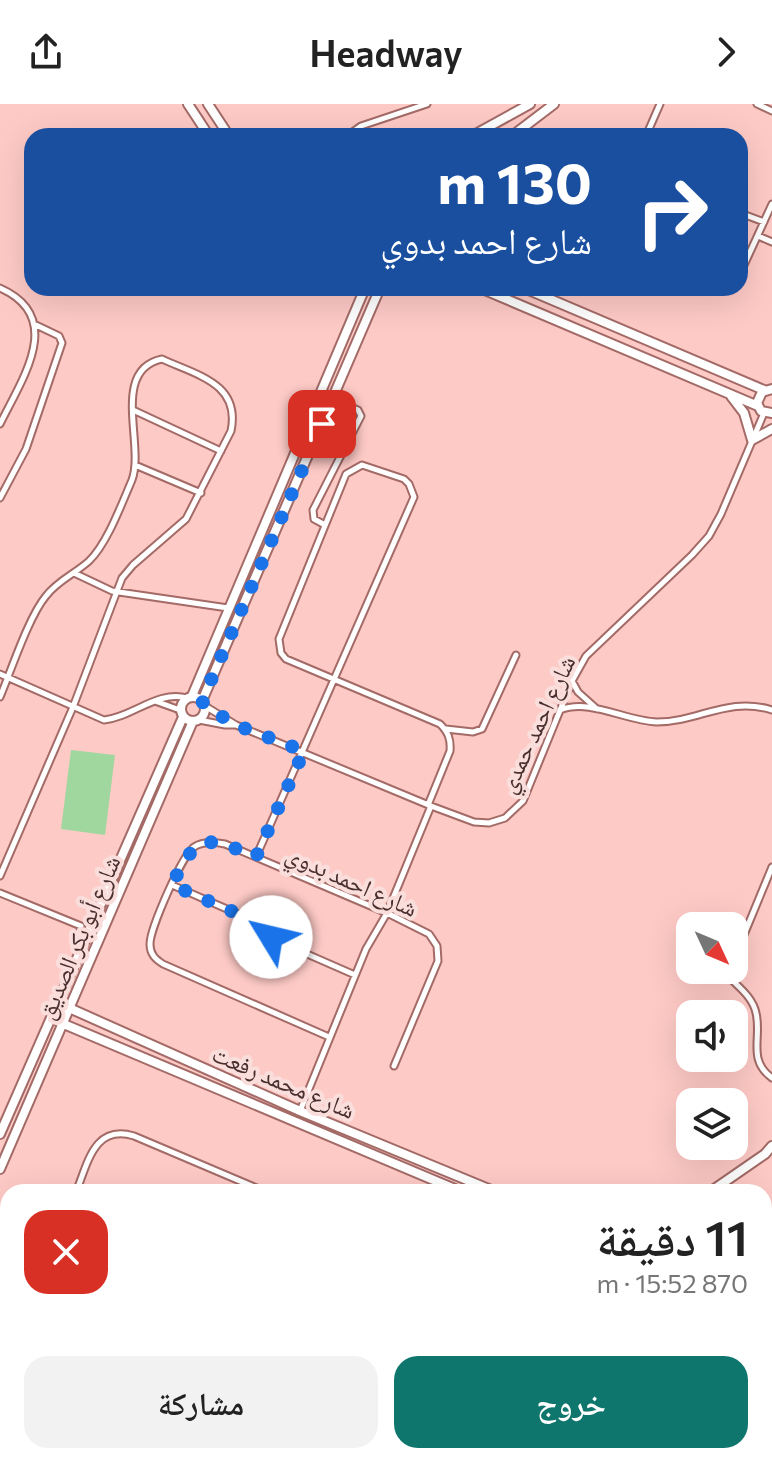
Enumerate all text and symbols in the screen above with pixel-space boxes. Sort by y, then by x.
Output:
icon: share [24,30,68,74]
text: Headway [309,30,463,74]
icon: forward [704,30,748,74]
text: 130 m [437,147,592,216]
icon: right [620,160,724,264]
text: شارع احمد بدوي [380,217,592,261]
pin [288,390,356,458]
icon: arrive [300,402,344,446]
street label: شارع احمد حمدي [491,651,586,800]
street label: شارع احمد بدوي [279,838,422,928]
street label: شارع أبو بكر الصديق [31,851,127,1024]
position arrow [229,895,313,979]
north arrow [676,912,748,984]
map controls [676,912,748,1160]
button: sound [676,1000,748,1072]
street label: شارع محمد رفعت [208,1038,360,1126]
button: layers [676,1088,748,1160]
text: 11 دقيقة [596,1207,748,1266]
button: close [24,1210,108,1294]
text: 870 m · 15:52 [596,1267,748,1298]
button: مشاركة [24,1356,378,1448]
button: خروج [394,1356,748,1448]

